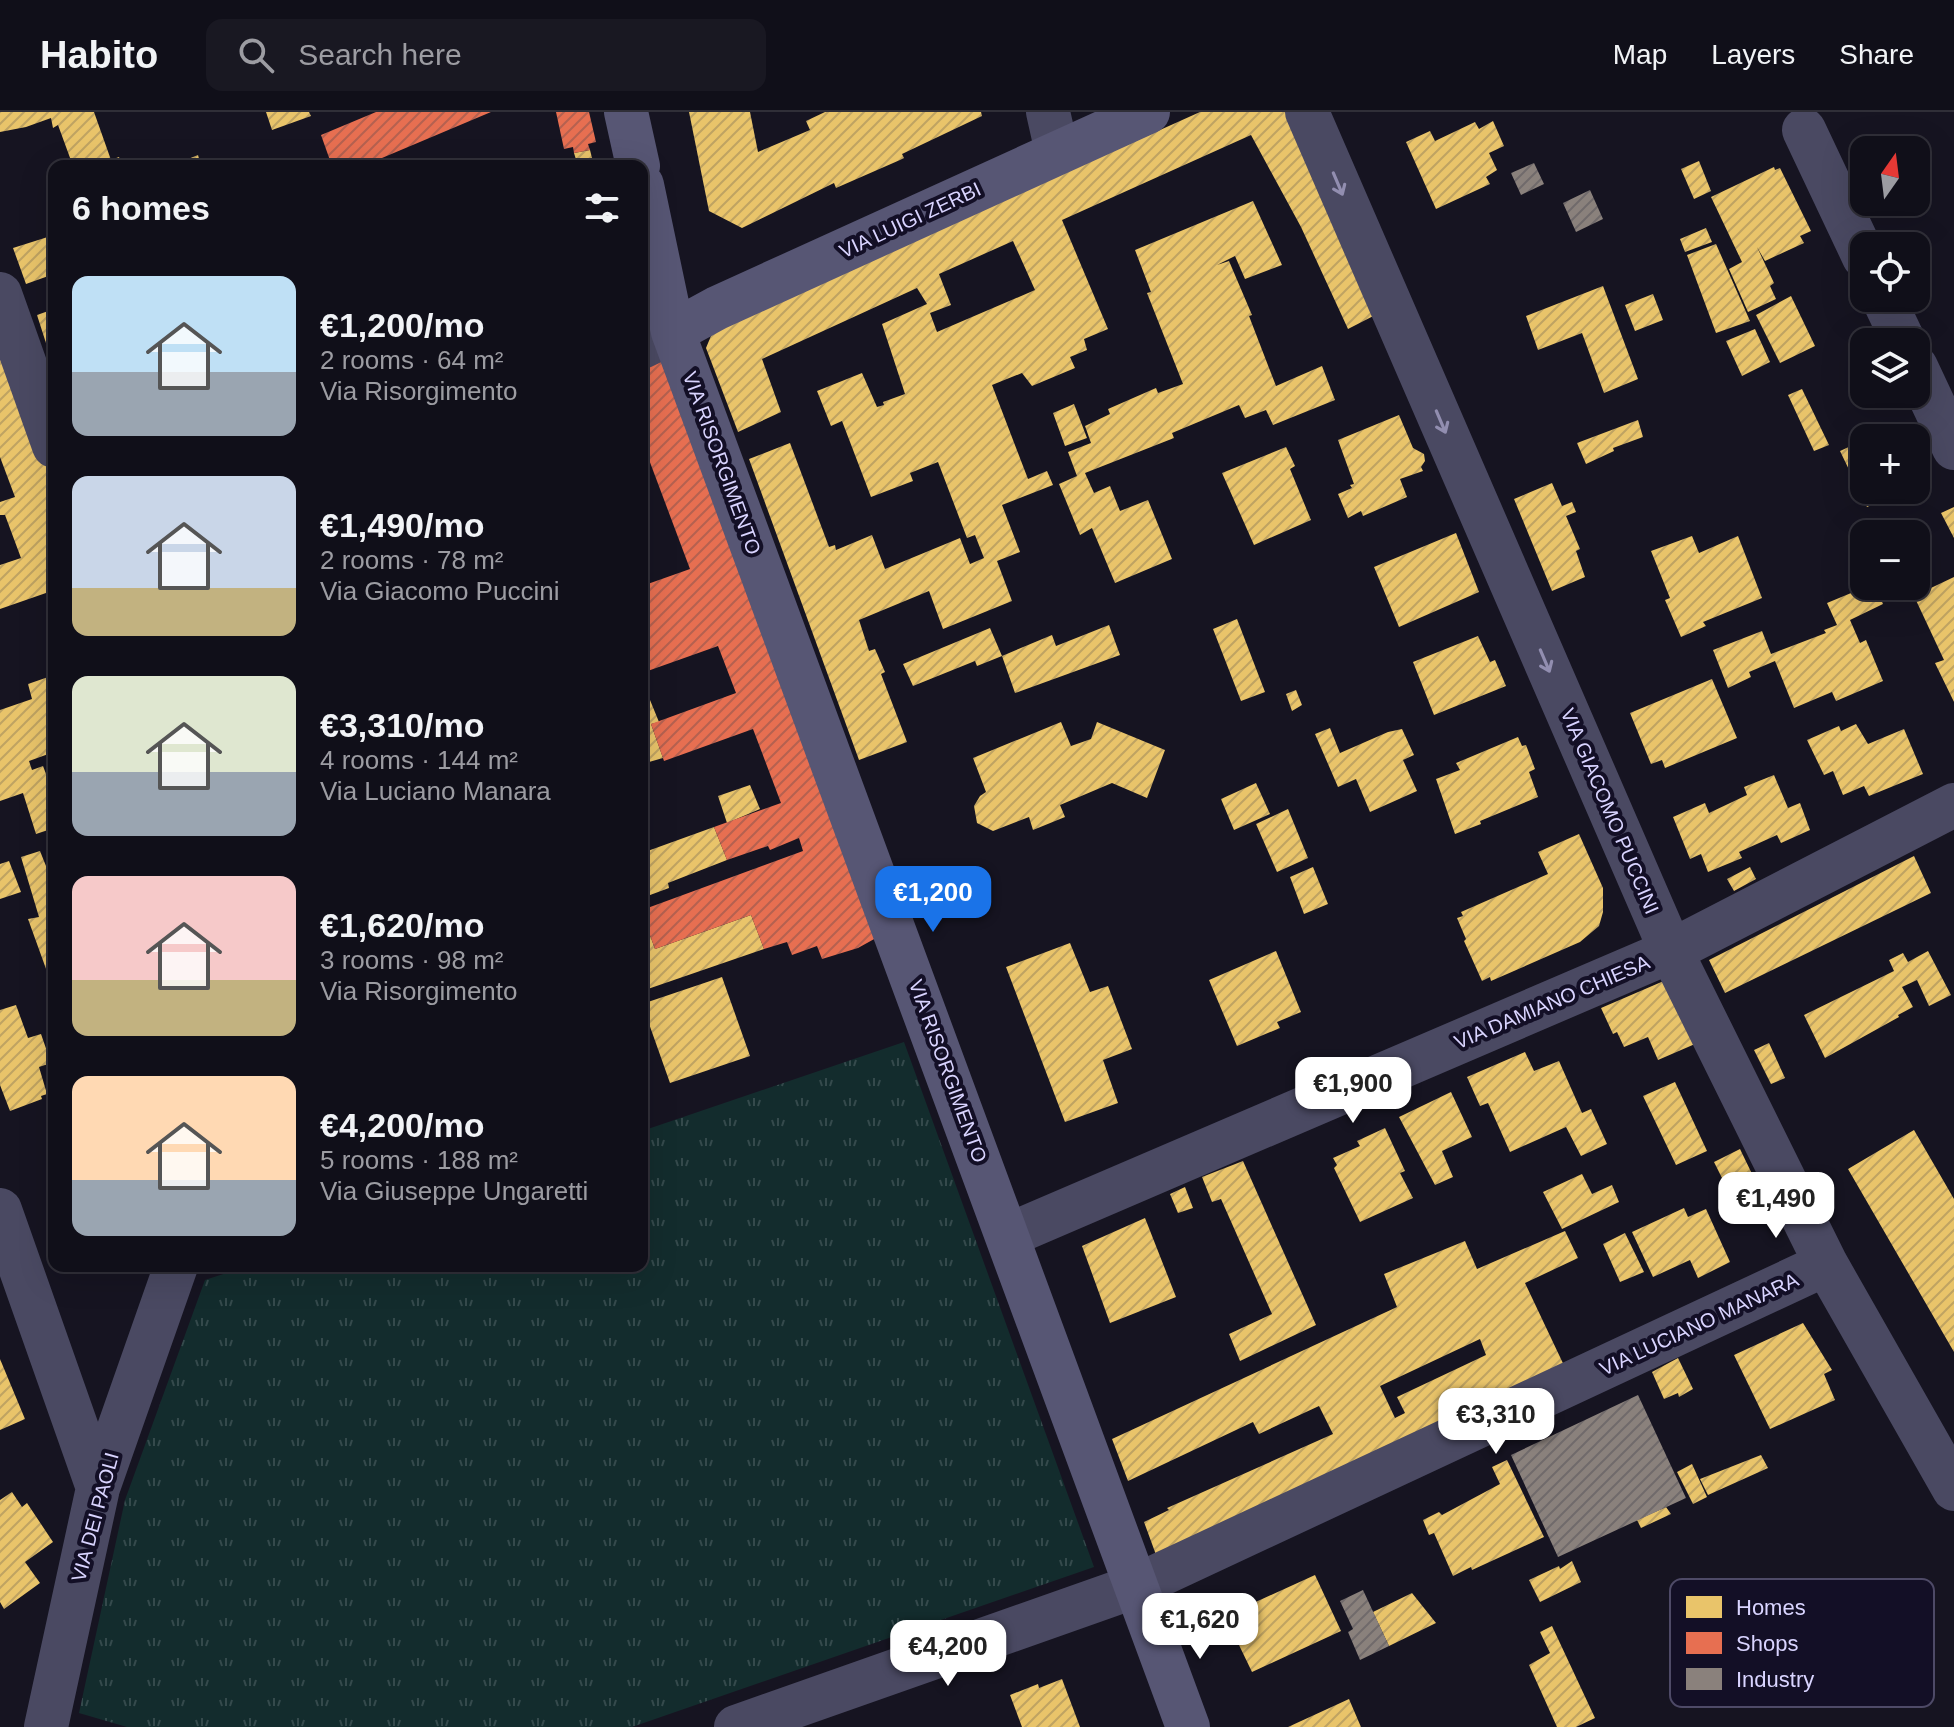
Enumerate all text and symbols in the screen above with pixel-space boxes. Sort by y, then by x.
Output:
search box [206,19,766,91]
icon: search [234,33,278,77]
text: Habito [40,34,158,76]
text: Search here [298,38,462,71]
text: Map [1613,39,1667,70]
text: Layers [1711,39,1795,70]
text: Share [1839,39,1914,70]
north arrow [1850,136,1930,216]
map controls [1850,136,1930,600]
one-way arrow [1331,171,1346,195]
street label: VIA LUIGI ZERBI [836,178,984,262]
icon: filters [580,186,624,230]
text: 6 homes [72,189,210,227]
button: locate [1850,232,1930,312]
text: €1,200/mo [320,306,484,344]
icon: home [136,308,232,404]
button: layers [1850,328,1930,408]
text: 2 rooms · 64 m² [320,345,504,375]
street label: VIA RISORGIMENTO [679,369,765,557]
text: Via Risorgimento [320,376,518,406]
one-way arrow [1435,409,1450,434]
button: + [1850,424,1930,504]
text: €1,490/mo [320,506,484,544]
icon: home [136,508,232,604]
button: − [1850,520,1930,600]
text: 2 rooms · 78 m² [320,545,504,575]
text: Via Giacomo Puccini [320,576,559,606]
one-way arrow [1538,648,1553,672]
street label: VIA GIACOMO PUCCINI [1557,705,1663,917]
text: €3,310/mo [320,706,484,744]
icon: home [136,708,232,804]
text: 4 rooms · 144 m² [320,745,518,775]
text: Via Luciano Manara [320,776,551,806]
pin: €1,200 [868,866,998,934]
text: €1,200 [893,877,973,907]
text: €1,620/mo [320,906,484,944]
icon: home [136,908,232,1004]
text: 3 rooms · 98 m² [320,945,504,975]
street label: VIA DAMIANO CHIESA [1451,951,1654,1053]
text: Via Risorgimento [320,976,518,1006]
street label: VIA RISORGIMENTO [905,977,991,1165]
pin: €1,900 [1288,1057,1418,1125]
text: €1,900 [1313,1068,1393,1098]
text: €4,200/mo [320,1106,484,1144]
icon: home [136,1108,232,1204]
text: 5 rooms · 188 m² [320,1145,518,1175]
pin: €1,490 [1711,1172,1841,1240]
text: Via Giuseppe Ungaretti [320,1176,588,1206]
text: €1,490 [1736,1183,1816,1213]
street label: VIA LUCIANO MANARA [1596,1268,1802,1380]
pin: €3,310 [1431,1388,1561,1456]
text: €3,310 [1456,1399,1536,1429]
street label: VIA DEI PAOLI [67,1450,123,1584]
legend [1670,1579,1934,1707]
pin: €1,620 [1135,1593,1265,1661]
text: Homes [1736,1595,1806,1620]
text: €1,620 [1160,1604,1240,1634]
pin: €4,200 [883,1620,1013,1688]
text: €4,200 [908,1631,988,1661]
text: Shops [1736,1631,1798,1656]
text: Industry [1736,1667,1814,1692]

